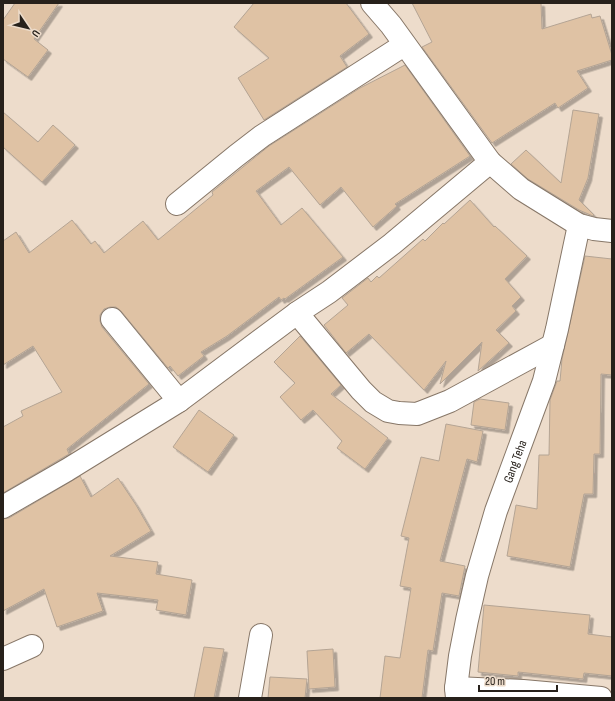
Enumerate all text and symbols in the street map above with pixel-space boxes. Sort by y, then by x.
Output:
north arrow [8,8,48,48]
text: U [29,27,43,40]
street label: Gang Teha [500,438,531,485]
scale bar [479,667,557,693]
text: 20 m [485,674,505,689]

